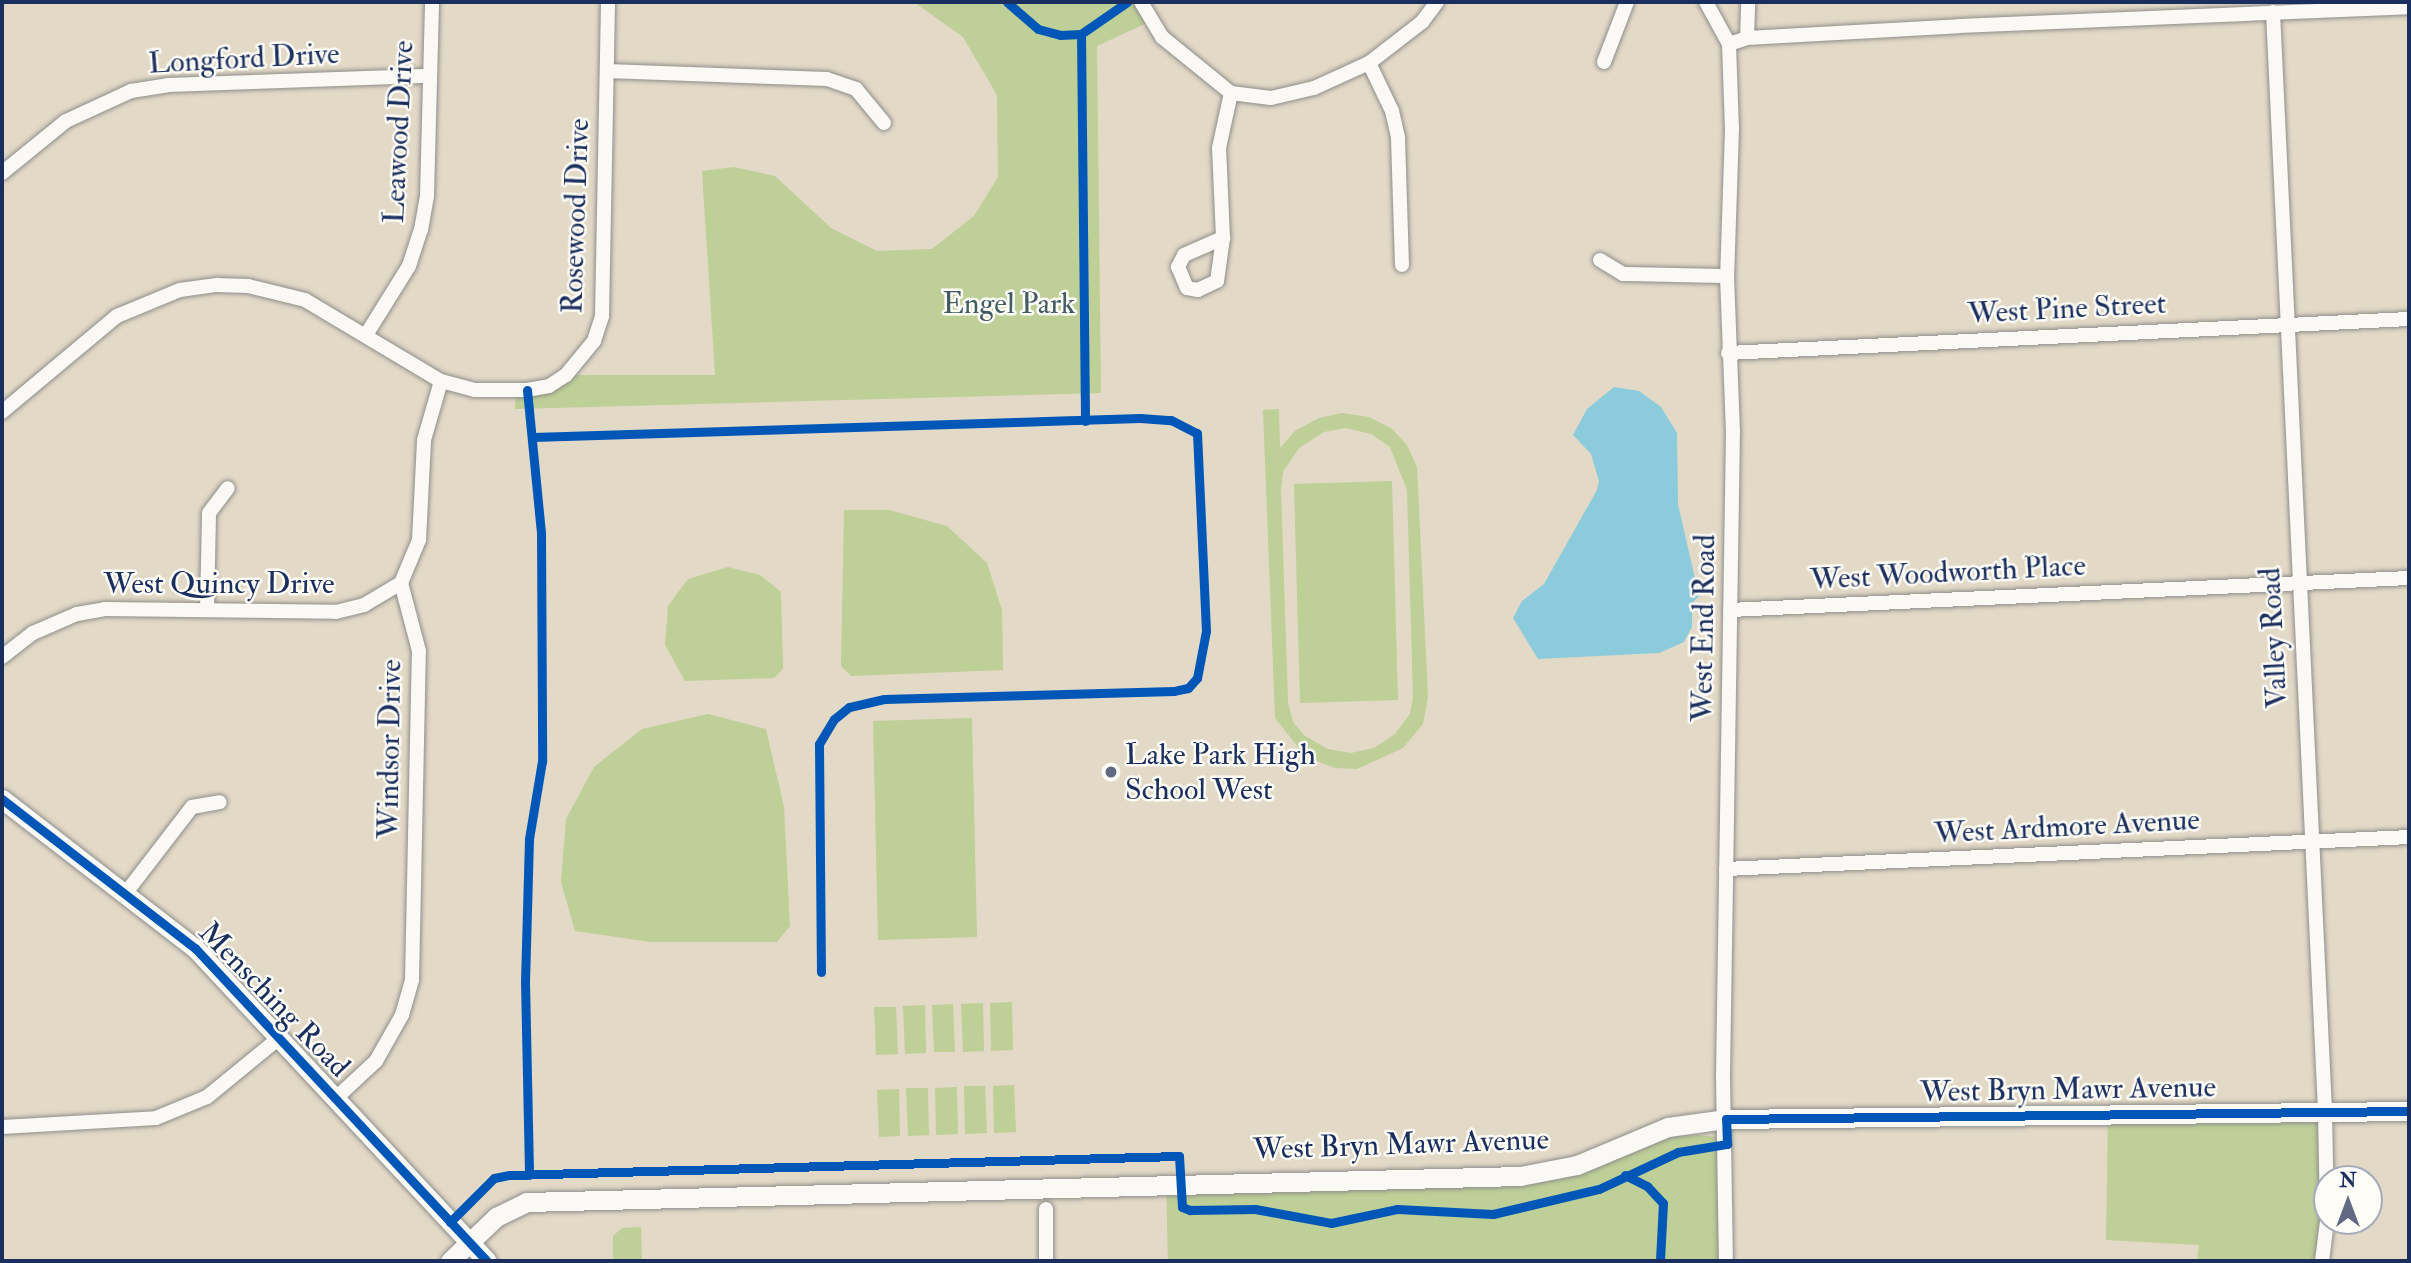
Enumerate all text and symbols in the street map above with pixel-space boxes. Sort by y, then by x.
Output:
street label: Longford Drive [147,36,341,82]
street label: Leawood Drive [376,40,422,224]
street label: Rosewood Drive [555,118,597,314]
park label: Engel Park [943,286,1075,322]
street label: West Pine Street [1967,286,2167,332]
street label: West End Road [1684,534,1724,722]
street label: West Woodworth Place [1809,548,2087,598]
street label: West Quincy Drive [103,566,335,602]
street label: Valley Road [2252,567,2296,709]
street label: Windsor Drive [370,659,410,839]
place label: Lake Park High School West [1125,737,1316,808]
marker: Lake Park High School West [1103,764,1119,780]
street label: West Ardmore Avenue [1933,802,2201,852]
street label: Mensching Road [191,915,357,1085]
street label: West Bryn Mawr Avenue [1920,1069,2216,1111]
street label: West Bryn Mawr Avenue [1252,1122,1550,1168]
north arrow [2313,1165,2383,1235]
text: N [2339,1169,2357,1193]

